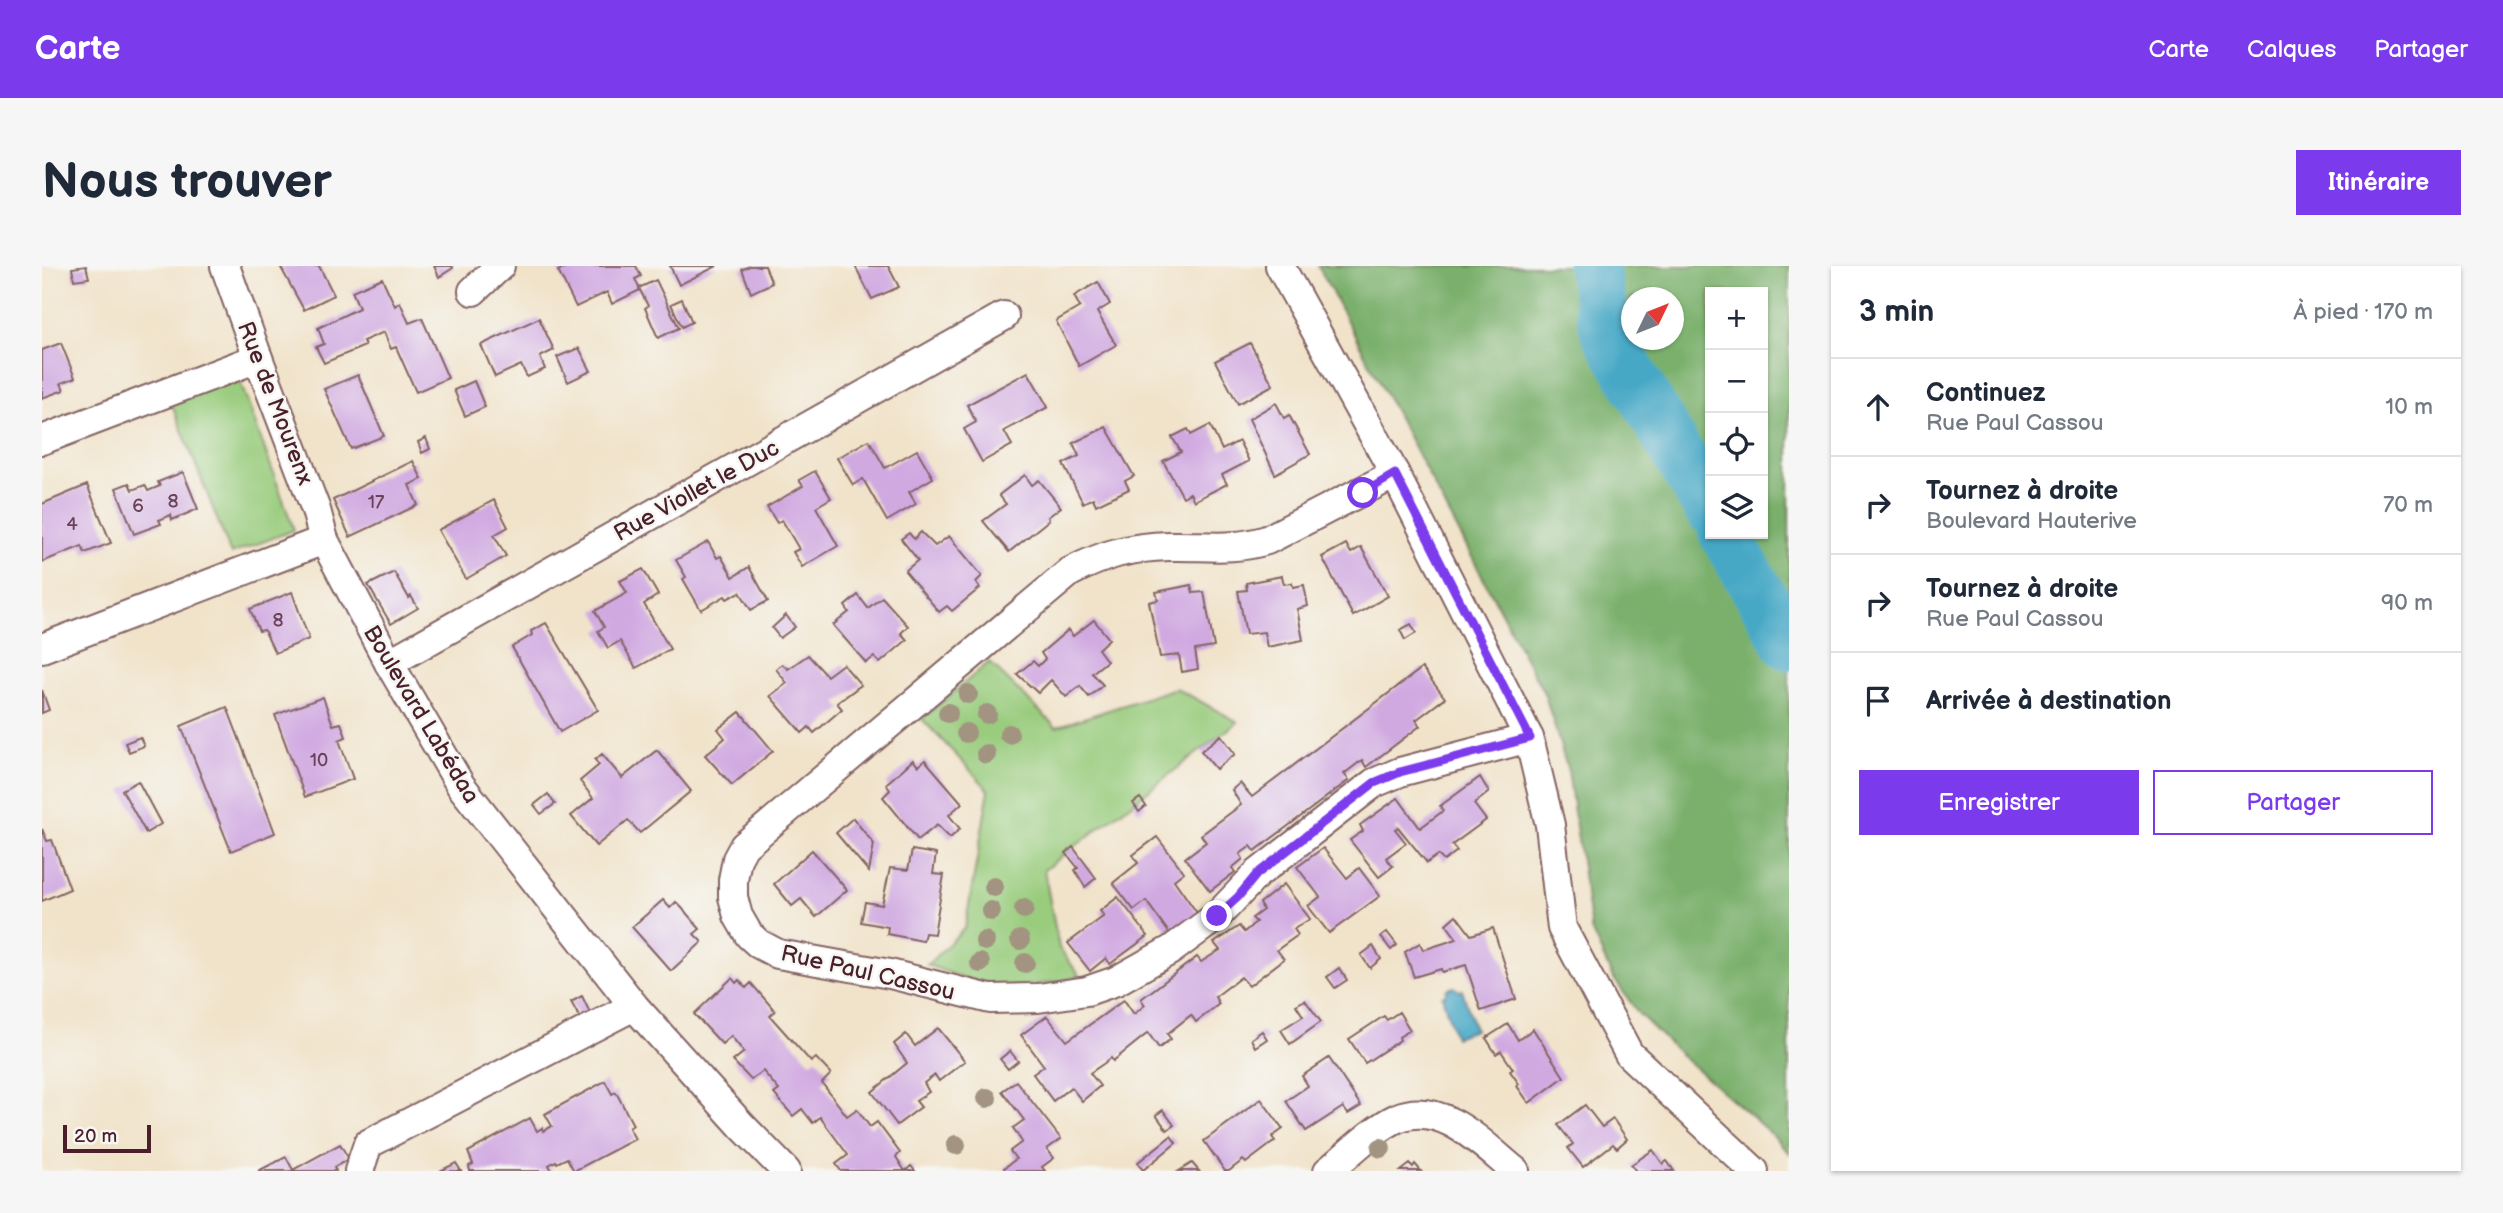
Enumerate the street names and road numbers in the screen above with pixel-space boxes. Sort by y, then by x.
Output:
street label: Rue de Mourenx [231,318,319,489]
street label: Rue Viollet le Duc [609,434,784,548]
street label: Boulevard Labédaa [357,621,485,809]
street label: Rue Paul Cassou [778,939,957,1007]

